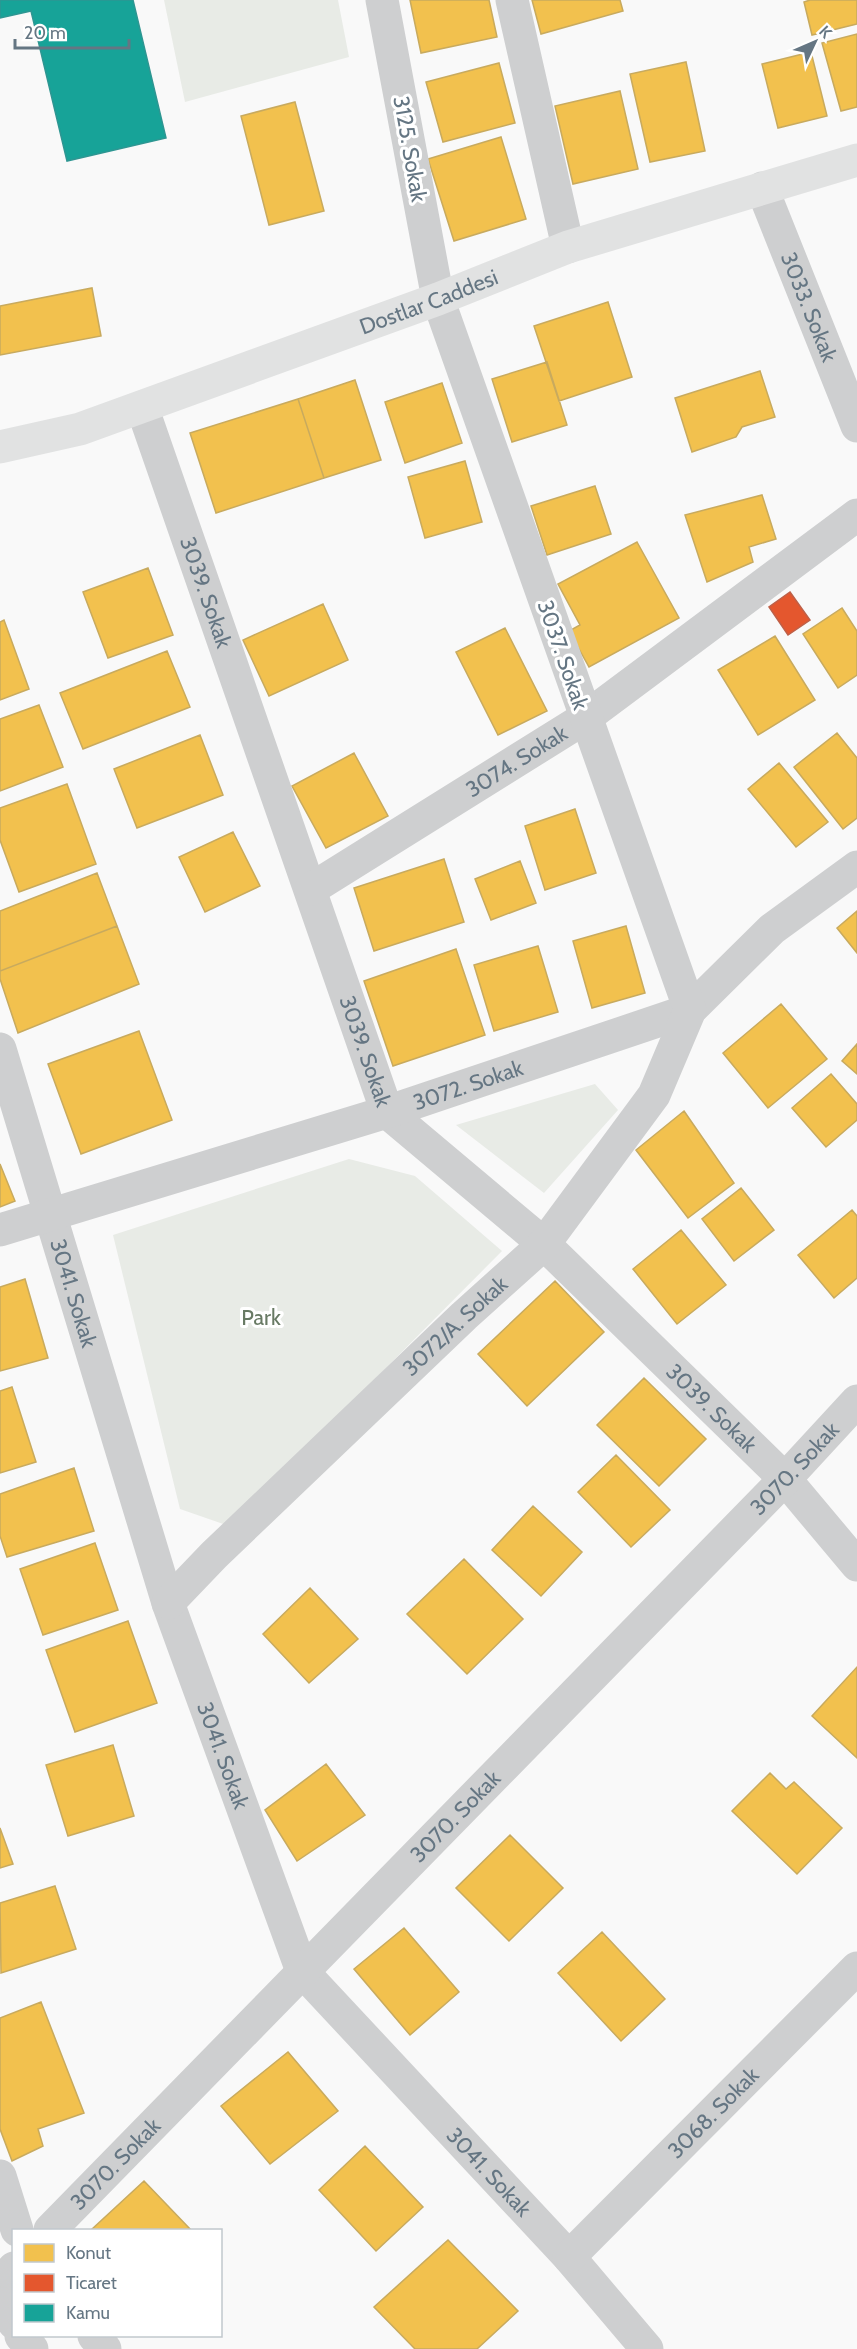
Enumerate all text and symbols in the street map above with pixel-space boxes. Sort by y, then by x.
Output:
scale bar [15,12,129,50]
north arrow [785,12,845,72]
text: 20 m [24,22,66,44]
text: K [815,22,836,42]
street label: 3125. Sokak [387,94,433,204]
street label: 3033. Sokak [775,248,843,366]
street label: Dostlar Caddesi [356,263,502,340]
street label: 3039. Sokak [175,533,238,651]
street label: 3037. Sokak [532,597,594,713]
street label: 3074. Sokak [461,719,572,803]
street label: 3039. Sokak [334,992,398,1110]
street label: 3072. Sokak [409,1054,527,1116]
street label: 3041. Sokak [45,1236,103,1351]
street label: 3072/A. Sokak [397,1270,513,1381]
park label: Park [241,1304,281,1331]
street label: 3039. Sokak [661,1358,763,1458]
street label: 3070. Sokak [744,1416,844,1520]
street label: 3041. Sokak [192,1698,255,1813]
street label: 3070. Sokak [404,1765,506,1868]
street label: 3068. Sokak [662,2061,764,2164]
street label: 3070. Sokak [64,2112,166,2215]
street label: 3041. Sokak [441,2122,537,2222]
legend [12,2229,222,2337]
text: Konut [66,2242,111,2264]
text: Ticaret [66,2272,117,2294]
text: Kamu [66,2302,110,2324]

